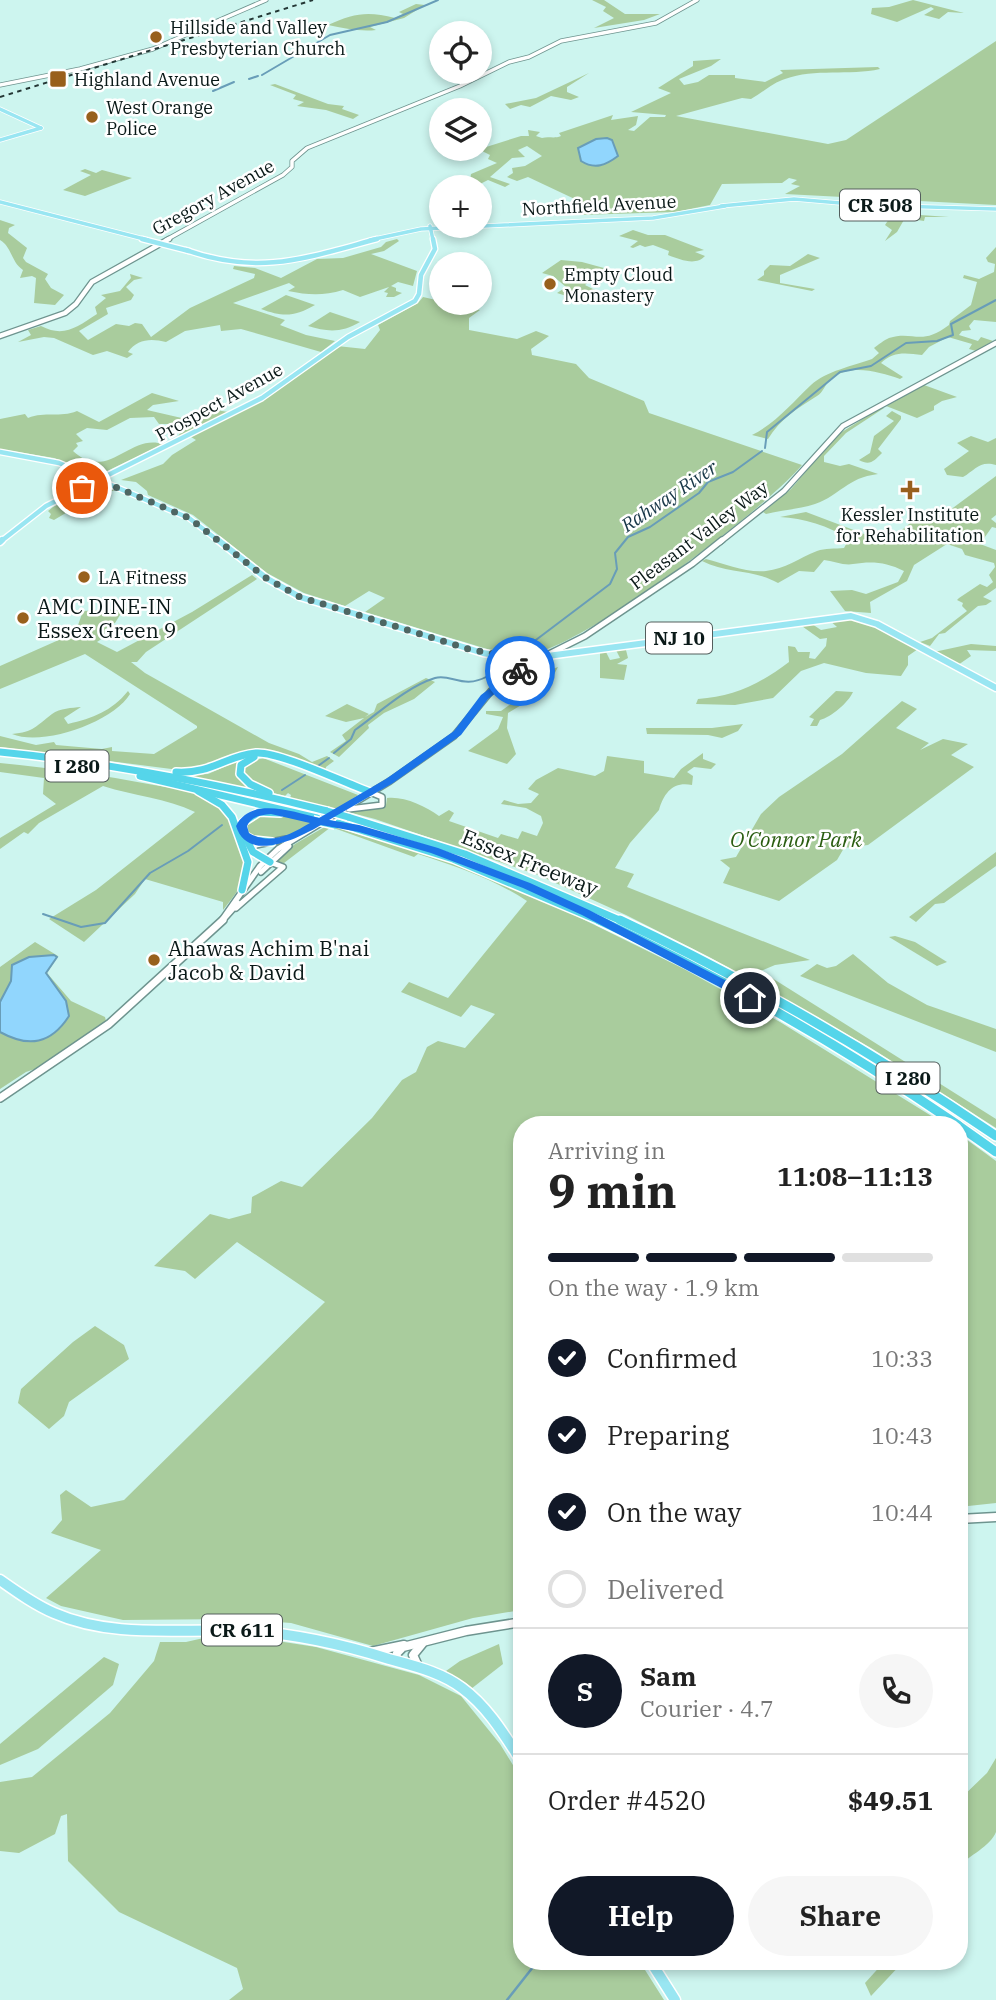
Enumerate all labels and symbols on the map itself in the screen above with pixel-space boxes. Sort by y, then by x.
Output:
place label: Hillside and Valley Presbyterian Church [170,16,346,60]
marker: Hillside and Valley Presbyterian Church [148,29,164,45]
place label: Highland Avenue [74,68,220,91]
marker: Highland Avenue [48,69,68,89]
place label: West Orange Police [106,96,213,140]
marker: West Orange Police [84,109,100,125]
street label: Gregory Avenue [148,154,278,240]
street label: Northfield Avenue [521,189,677,221]
road number: CR 508 [840,190,920,220]
place label: Empty Cloud Monastery [564,263,673,307]
marker: Empty Cloud Monastery [542,276,558,292]
street label: Prospect Avenue [151,358,287,446]
water label: Rahway River [615,455,722,538]
pin [52,458,112,518]
street label: Pleasant Valley Way [625,475,773,595]
marker: Kessler Institute for Rehabilitation [900,480,920,500]
place label: Kessler Institute for Rehabilitation [836,503,984,547]
place label: LA Fitness [98,566,187,589]
marker: LA Fitness [76,569,92,585]
place label: AMC DINE-IN Essex Green 9 [37,592,176,644]
marker: AMC DINE-IN Essex Green 9 [15,610,31,626]
road number: NJ 10 [646,622,712,653]
courier [485,636,555,706]
road number: I 280 [46,750,108,782]
street label: Essex Freeway [458,822,603,902]
park label: O'Connor Park [730,825,863,853]
place label: Ahawas Achim B'nai Jacob & David [168,934,369,986]
marker: Ahawas Achim B'nai Jacob & David [146,952,162,968]
pin [720,968,780,1028]
road number: I 280 [876,1062,940,1094]
road number: CR 611 [202,1614,282,1646]

